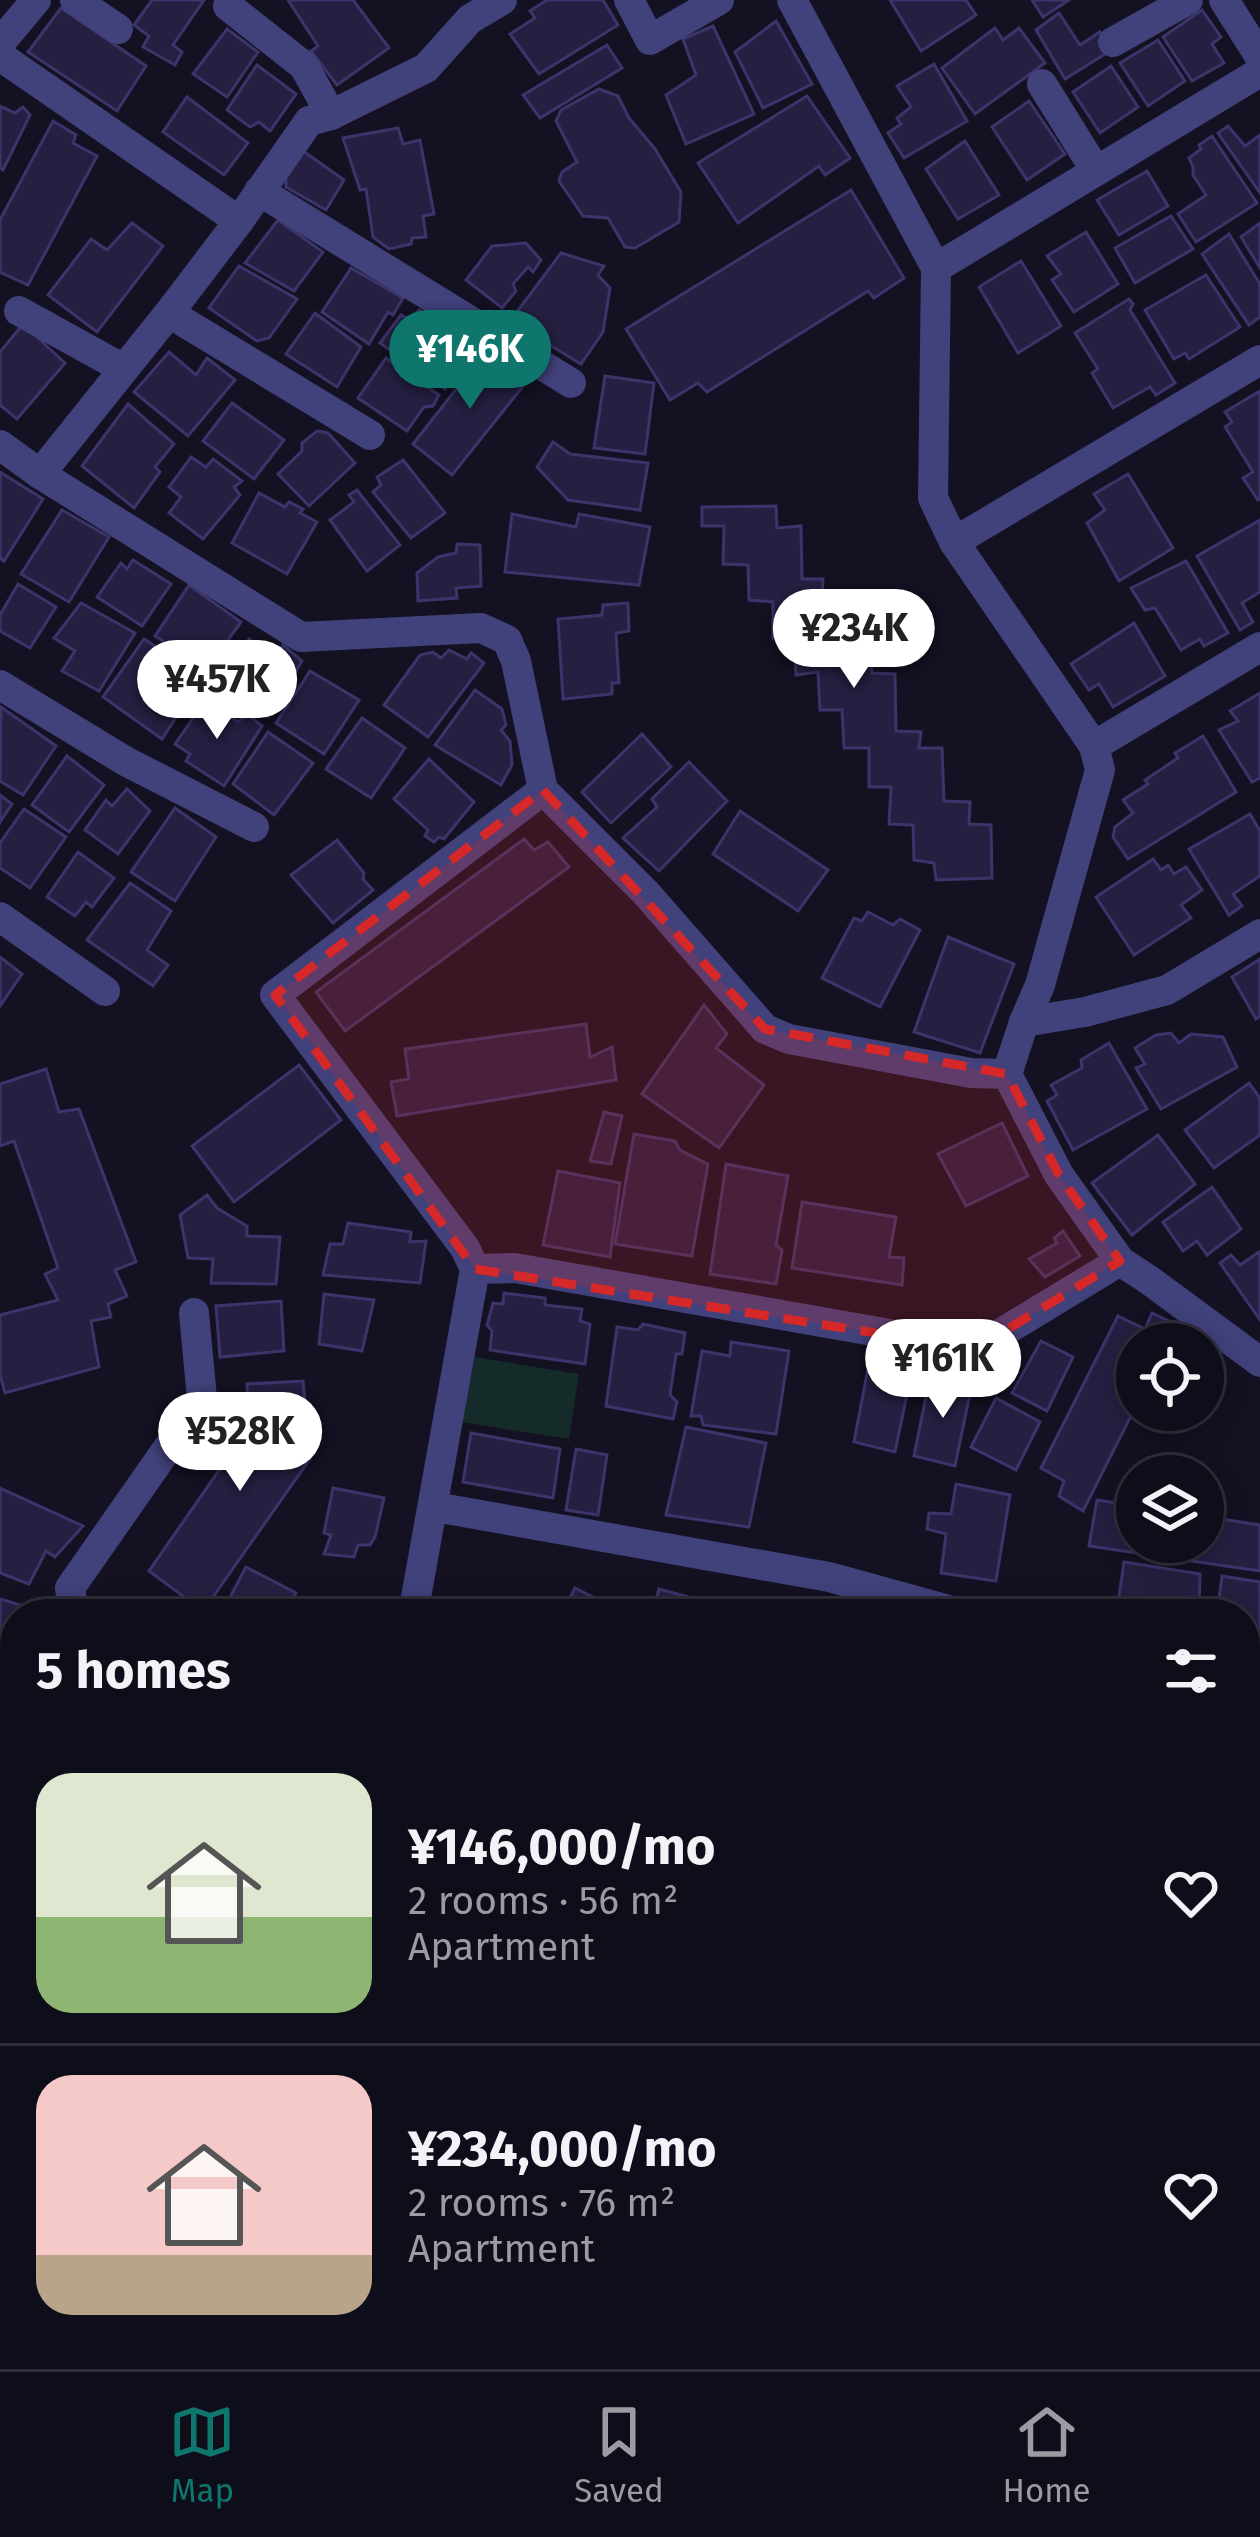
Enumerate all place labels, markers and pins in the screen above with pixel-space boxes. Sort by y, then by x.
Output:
pin: ¥146K [386,310,554,412]
pin: ¥234K [770,589,938,691]
pin: ¥457K [133,640,301,742]
pin: ¥161K [859,1319,1027,1421]
pin: ¥528K [156,1392,324,1494]

